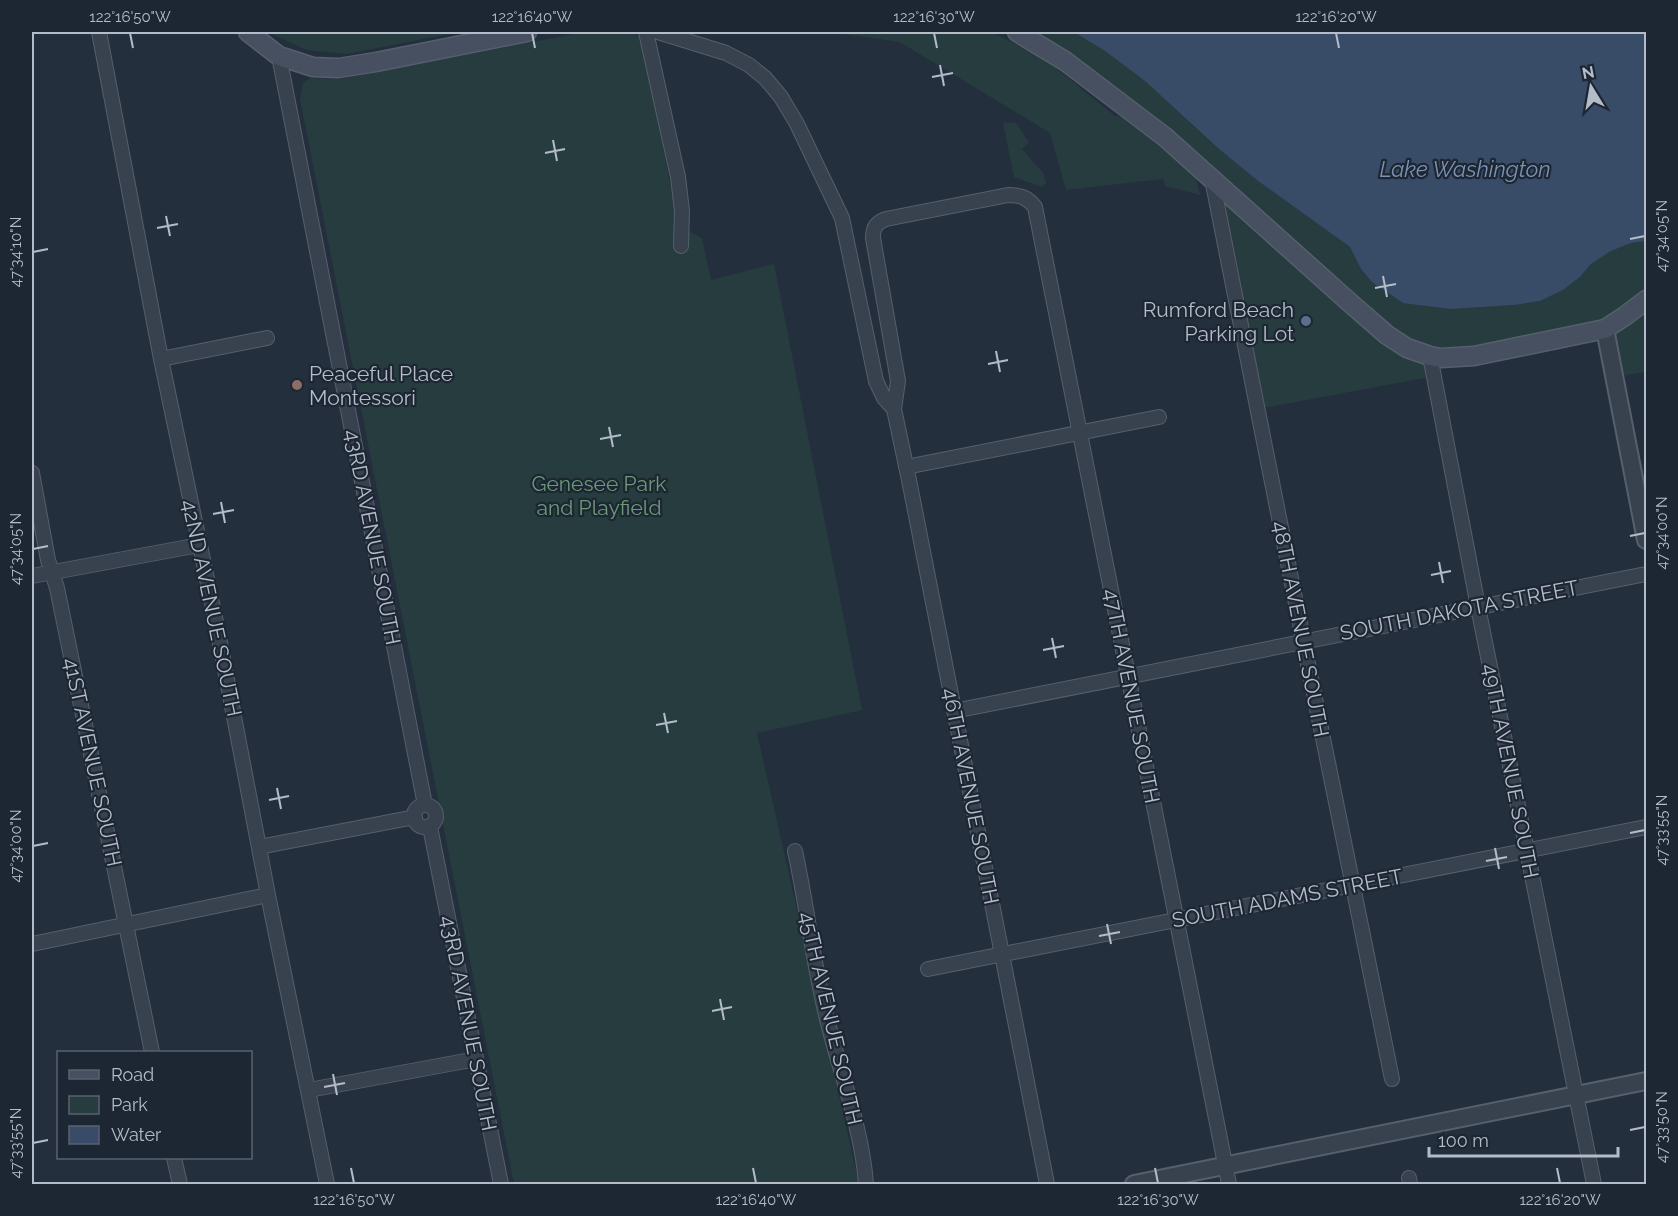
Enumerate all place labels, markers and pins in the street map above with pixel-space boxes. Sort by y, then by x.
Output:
place label: Rumford Beach Parking Lot [1143,297,1294,346]
marker: Rumford Beach Parking Lot [1299,314,1313,328]
place label: Peaceful Place Montessori [309,361,453,410]
marker: Peaceful Place Montessori [290,378,304,392]

